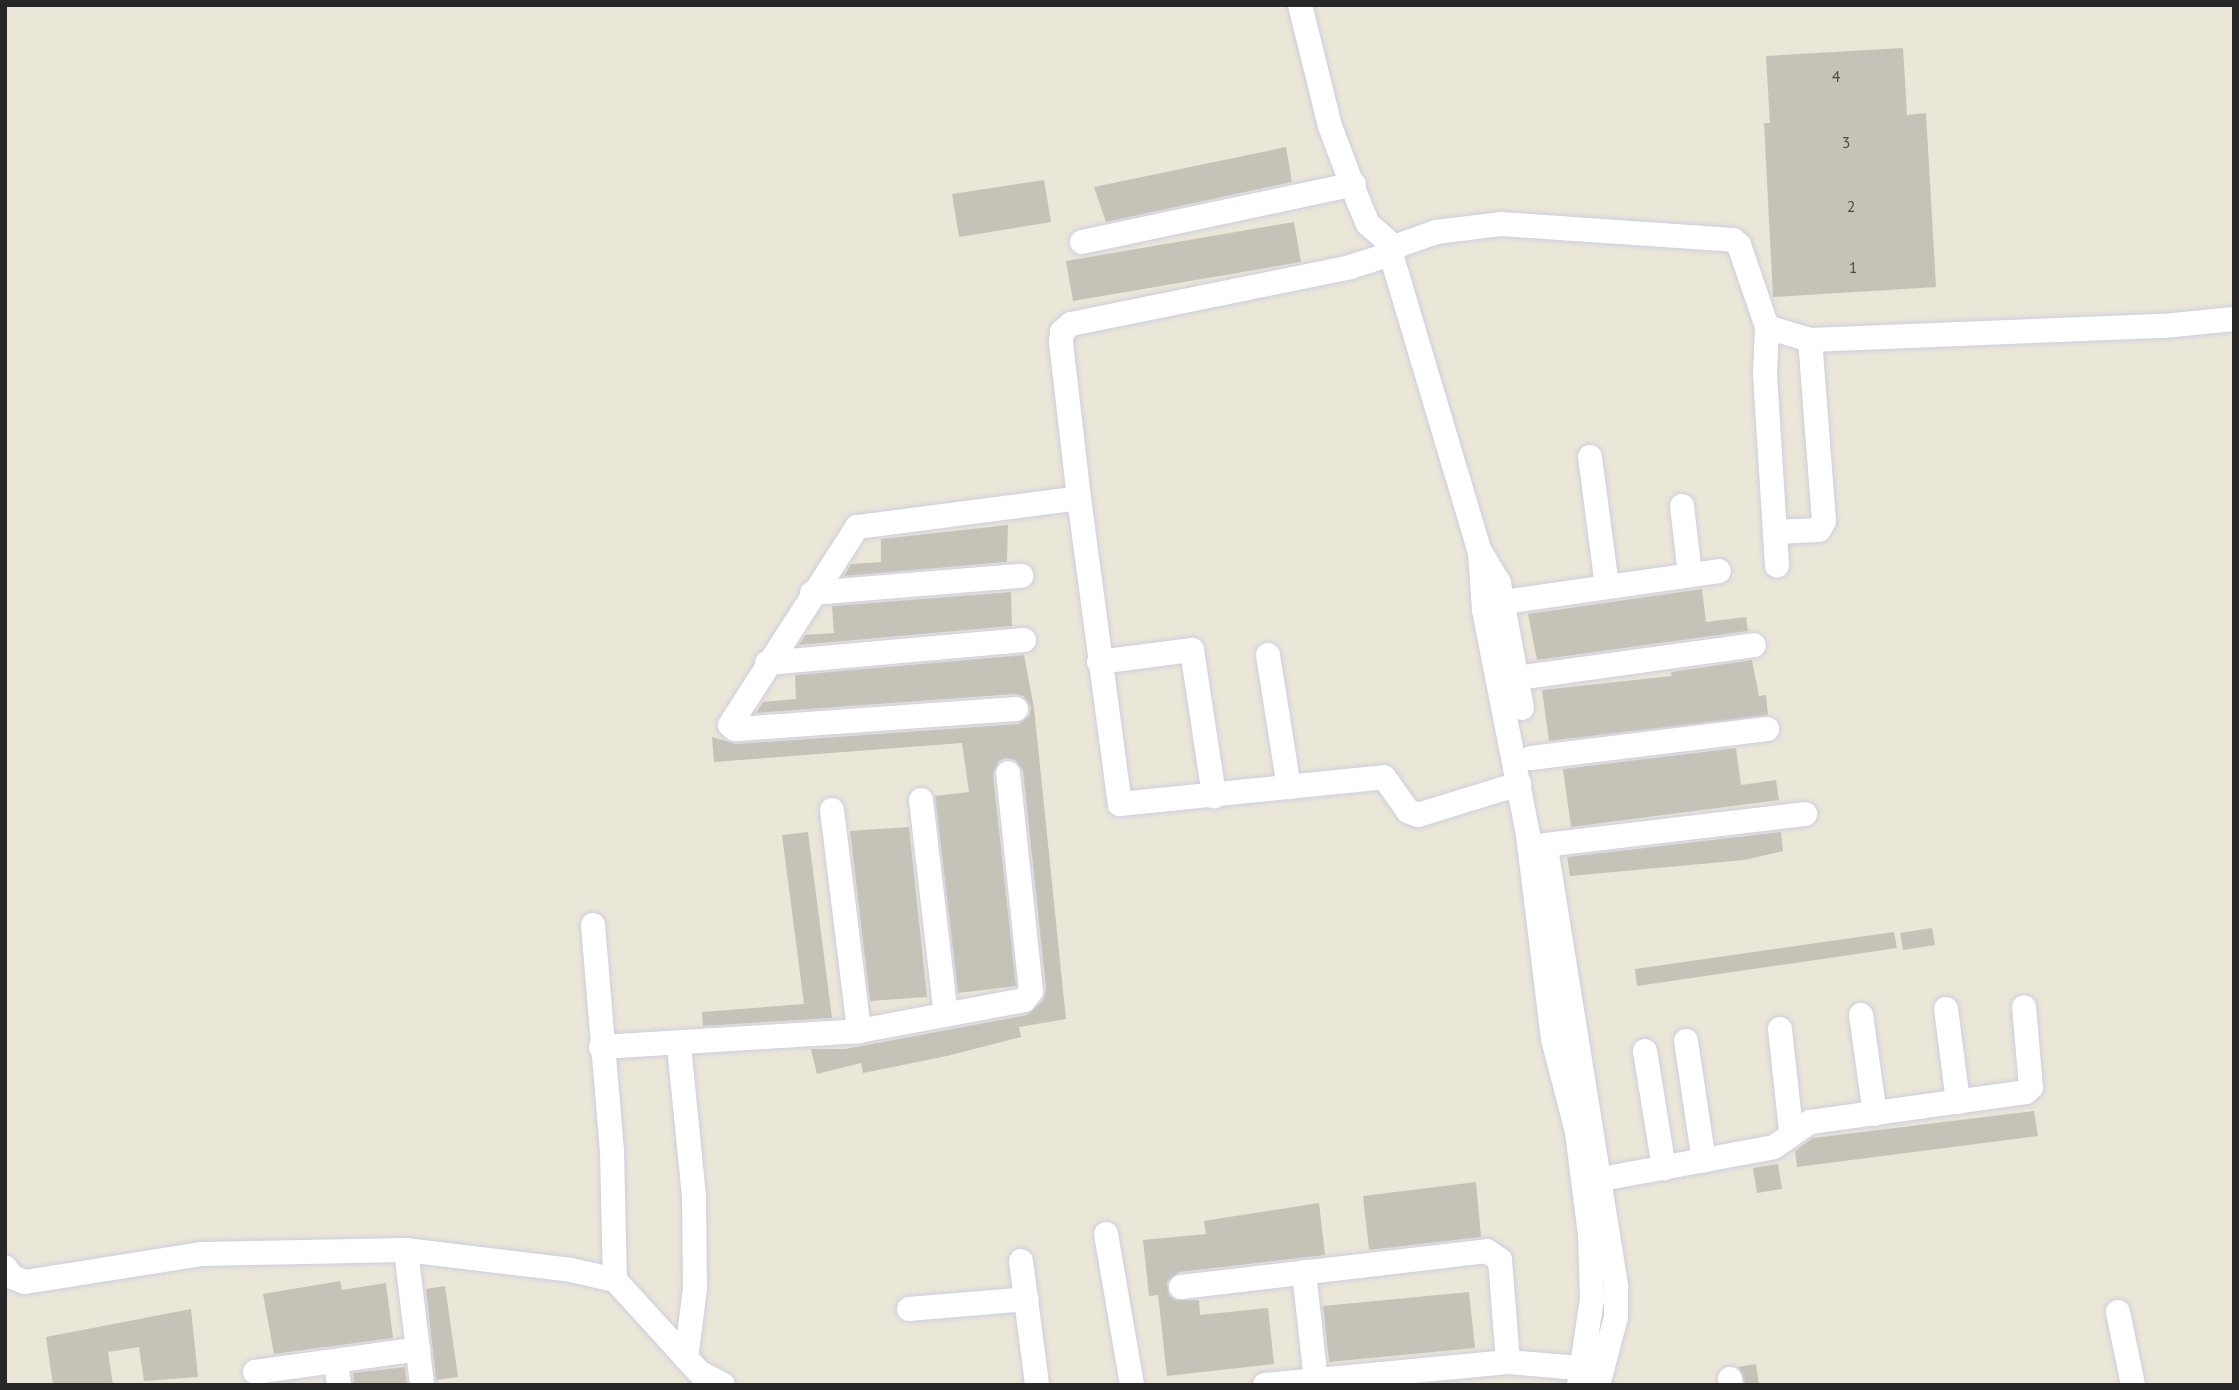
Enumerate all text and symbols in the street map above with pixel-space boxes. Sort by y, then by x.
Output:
house number: 4 [1832,66,1840,86]
house number: 3 [1842,132,1850,152]
house number: 2 [1847,196,1855,216]
house number: 1 [1849,257,1857,277]

